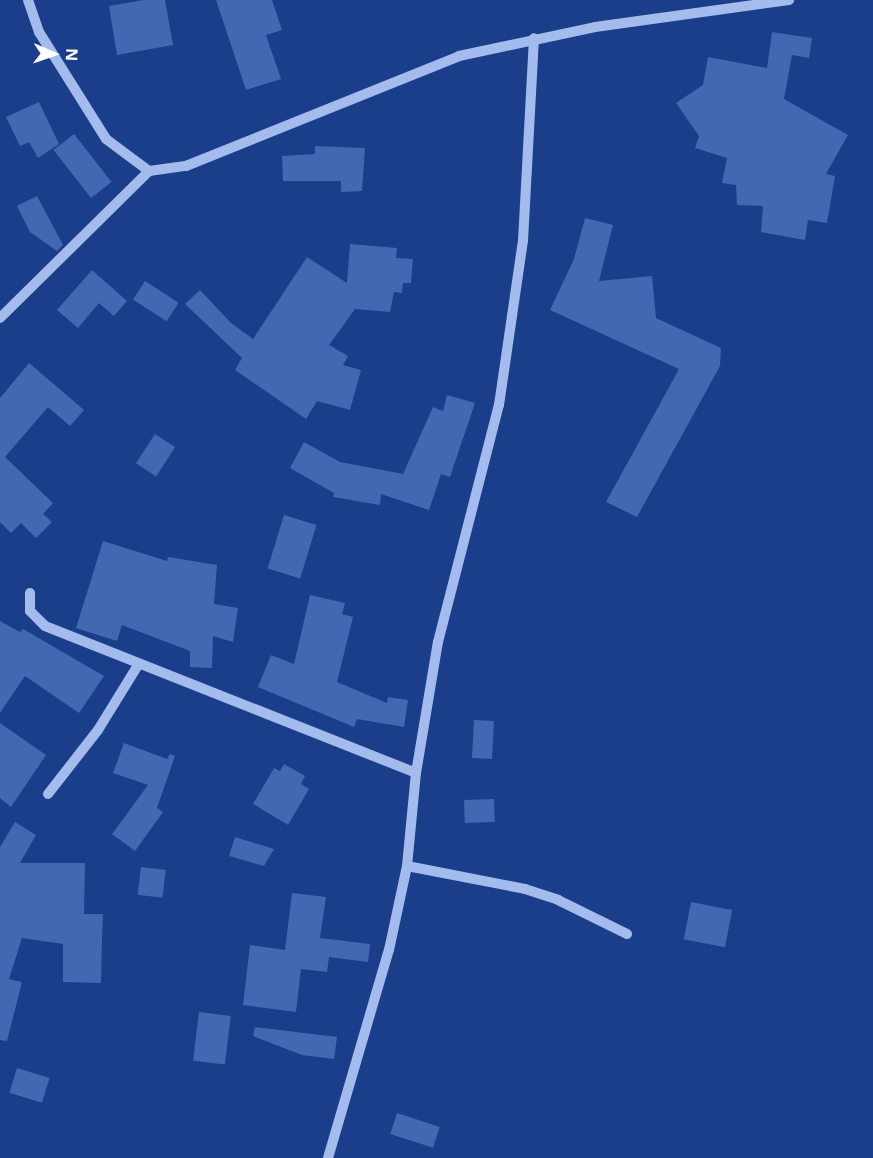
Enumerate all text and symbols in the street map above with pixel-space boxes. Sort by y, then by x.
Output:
north arrow [24,24,84,84]
text: N [61,48,83,62]

